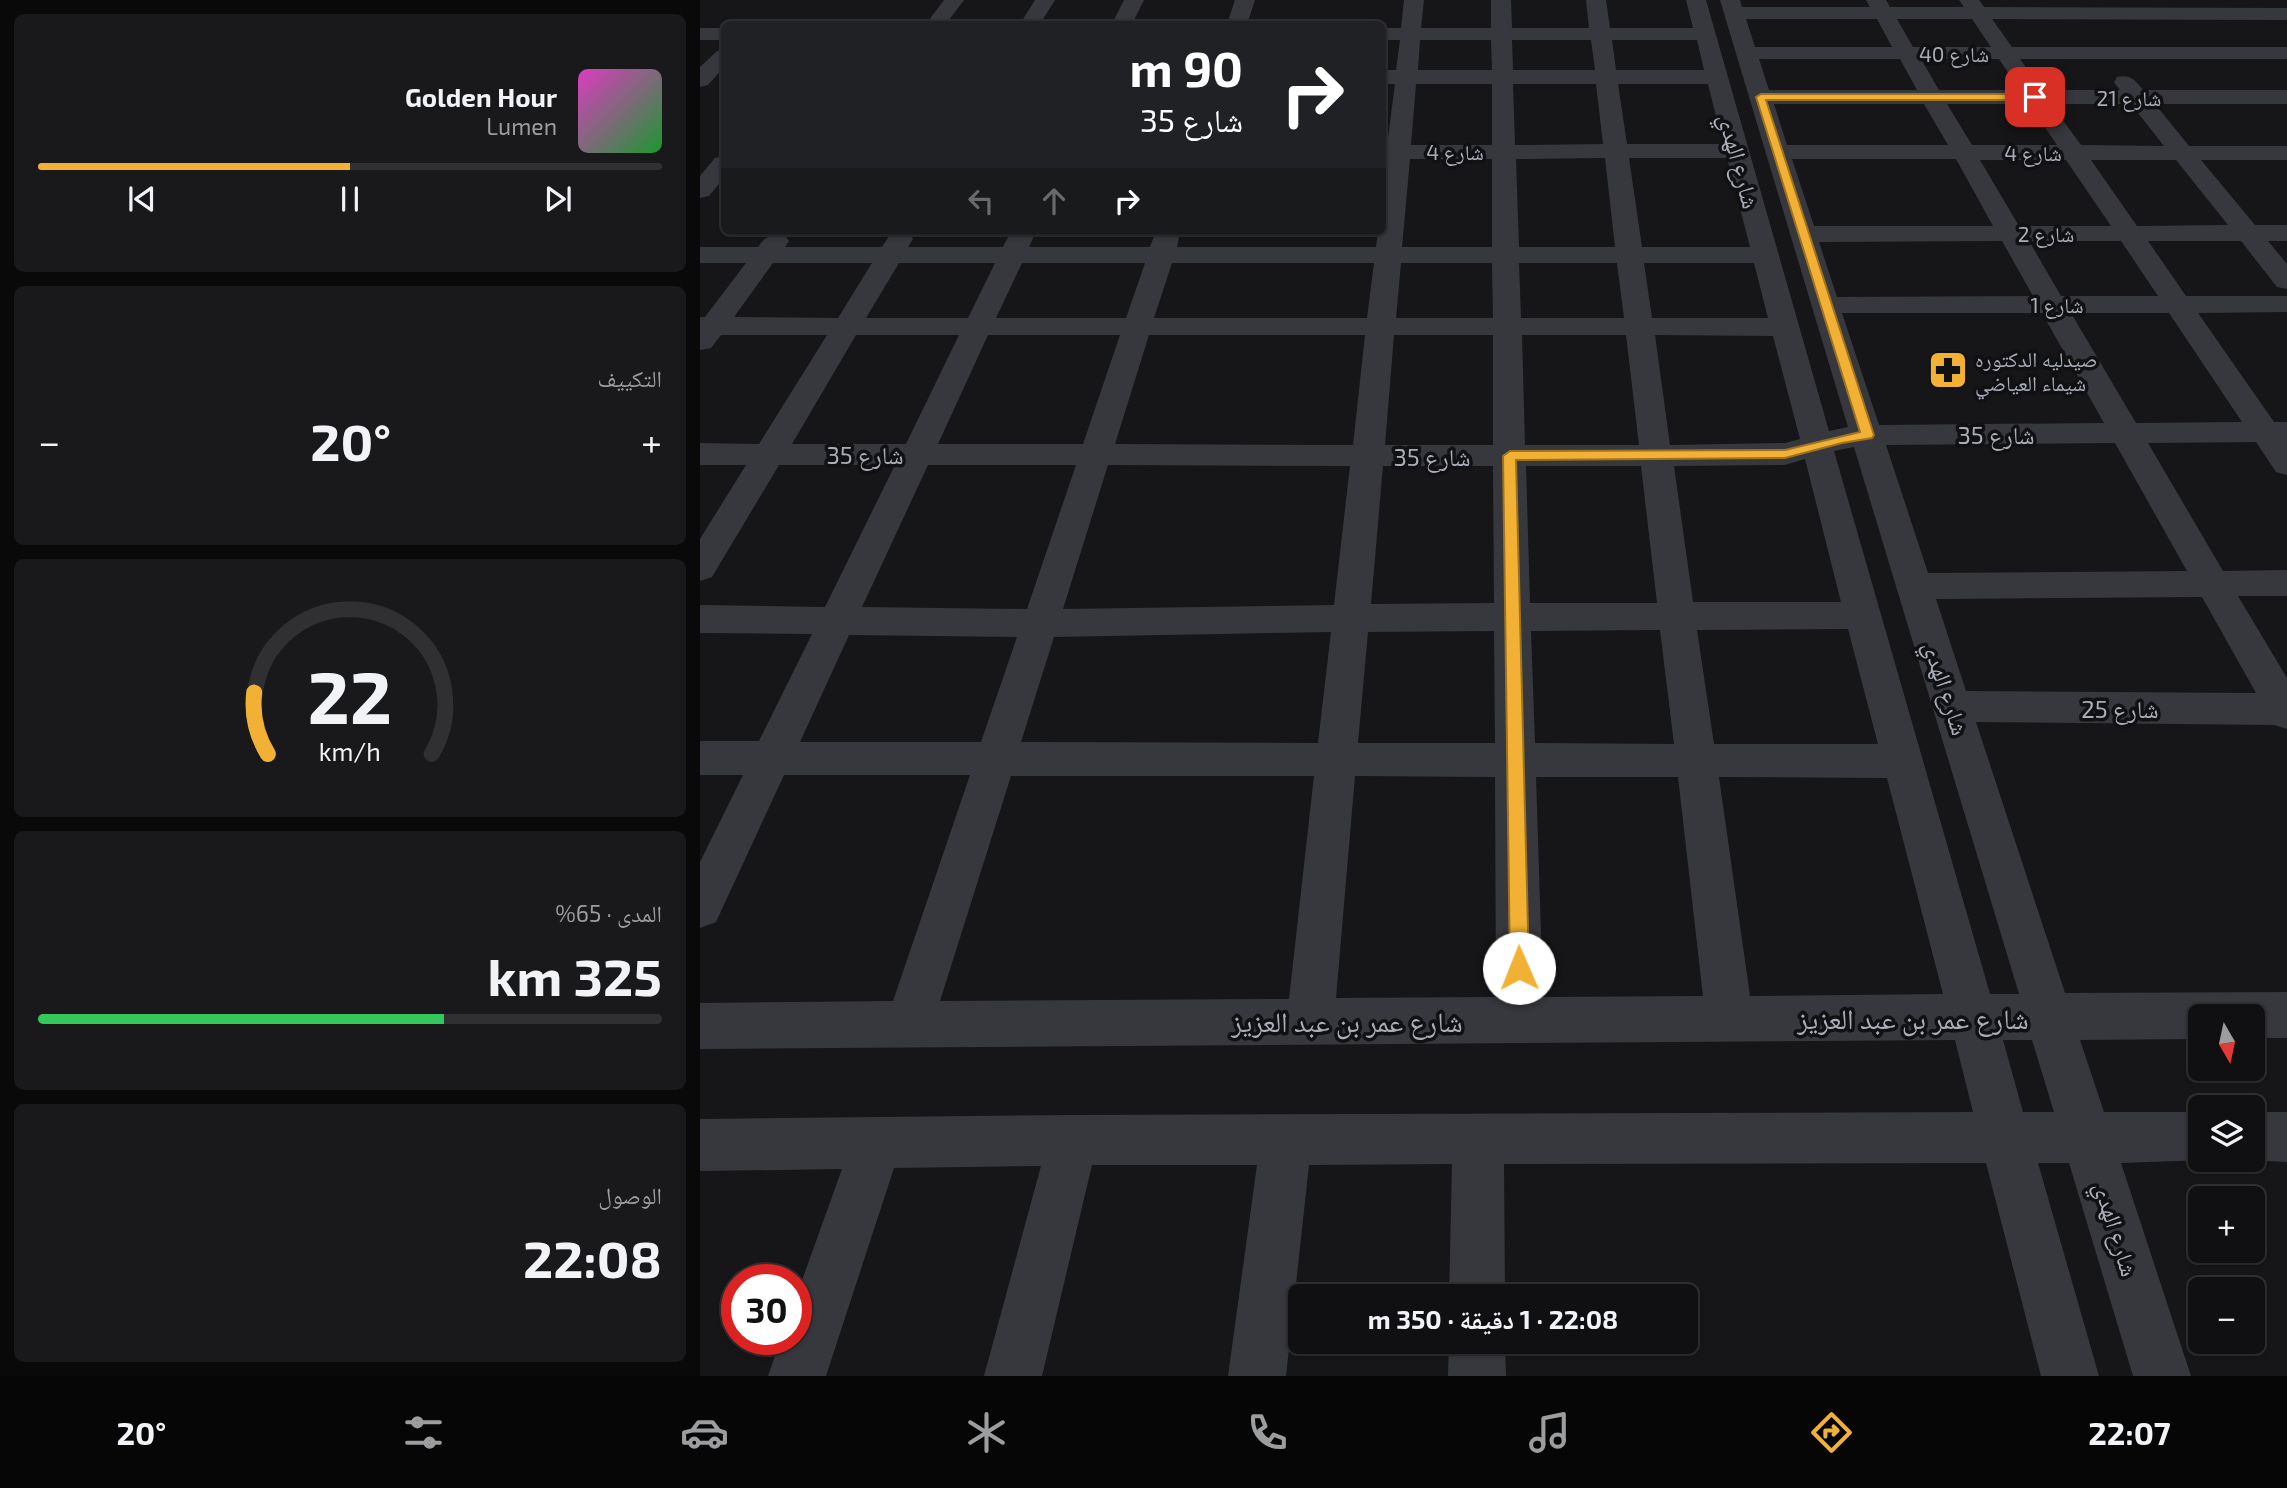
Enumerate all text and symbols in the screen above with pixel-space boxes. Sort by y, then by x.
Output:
text: 90 m [1129,38,1243,97]
street label: شارع 40 [1919,41,1989,68]
icon: right [1267,49,1358,140]
pin [2005,67,2065,127]
icon: arrive [2016,78,2054,116]
text: Golden Hour [405,81,557,112]
street label: شارع 21 [2097,85,2161,112]
text: شارع 35 [1140,100,1243,138]
street label: شارع الهدي [1708,110,1767,213]
text: Lumen [486,112,557,140]
street label: شارع 4 [1426,139,1484,166]
street label: شارع 4 [2004,140,2062,167]
icon: previous [123,180,161,218]
icon: pause [331,180,369,218]
icon: next [539,180,577,218]
icon: left [962,182,1000,220]
icon: ahead [1035,182,1073,220]
icon: right [1108,182,1146,220]
street label: شارع 2 [2018,221,2074,248]
street label: شارع 1 [2031,292,2083,319]
place label: صيدليه الدكتوره شيماء العياضي [1975,346,2097,400]
pharmacy icon: صيدليه الدكتوره شيماء العياضي [1927,349,1969,391]
text: التكييف [597,364,662,392]
text: 20° [310,409,391,471]
text: − [38,418,60,464]
text: + [641,418,662,464]
street label: شارع 35 [1957,420,2035,451]
street label: شارع 35 [826,440,904,471]
street label: شارع 35 [1393,442,1471,473]
street label: شارع الهدي [1912,637,1976,741]
text: 22 [308,651,392,739]
street label: شارع 25 [2081,694,2159,725]
text: km/h [319,736,381,766]
text: المدى · 65% [555,899,662,927]
position arrow [1482,931,1556,1005]
text: 325 km [487,944,662,1006]
street label: شارع عمر بن عبد العزيز [1796,1001,2029,1037]
street label: شارع عمر بن عبد العزيز [1230,1004,1463,1040]
north arrow [2188,1004,2264,1082]
map controls [2188,1004,2265,1354]
button: layers [2188,1095,2265,1172]
street label: شارع الهدي [2083,1178,2145,1281]
text: الوصول [598,1181,662,1209]
button: + [2188,1186,2265,1263]
text: 22:08 [523,1226,662,1288]
speed limit sign: 30 [721,1264,812,1355]
button: − [2188,1277,2265,1354]
text: 22:08 · 1 دقيقة · 350 m [1368,1303,1618,1334]
icon: filters [399,1408,448,1457]
icon: car [680,1408,729,1457]
icon: climate [962,1408,1011,1457]
icon: phone [1243,1408,1292,1457]
icon: music [1525,1408,1574,1457]
icon: directions [1807,1408,1856,1457]
text: 20° [116,1413,166,1451]
text: 22:07 [2088,1413,2171,1451]

